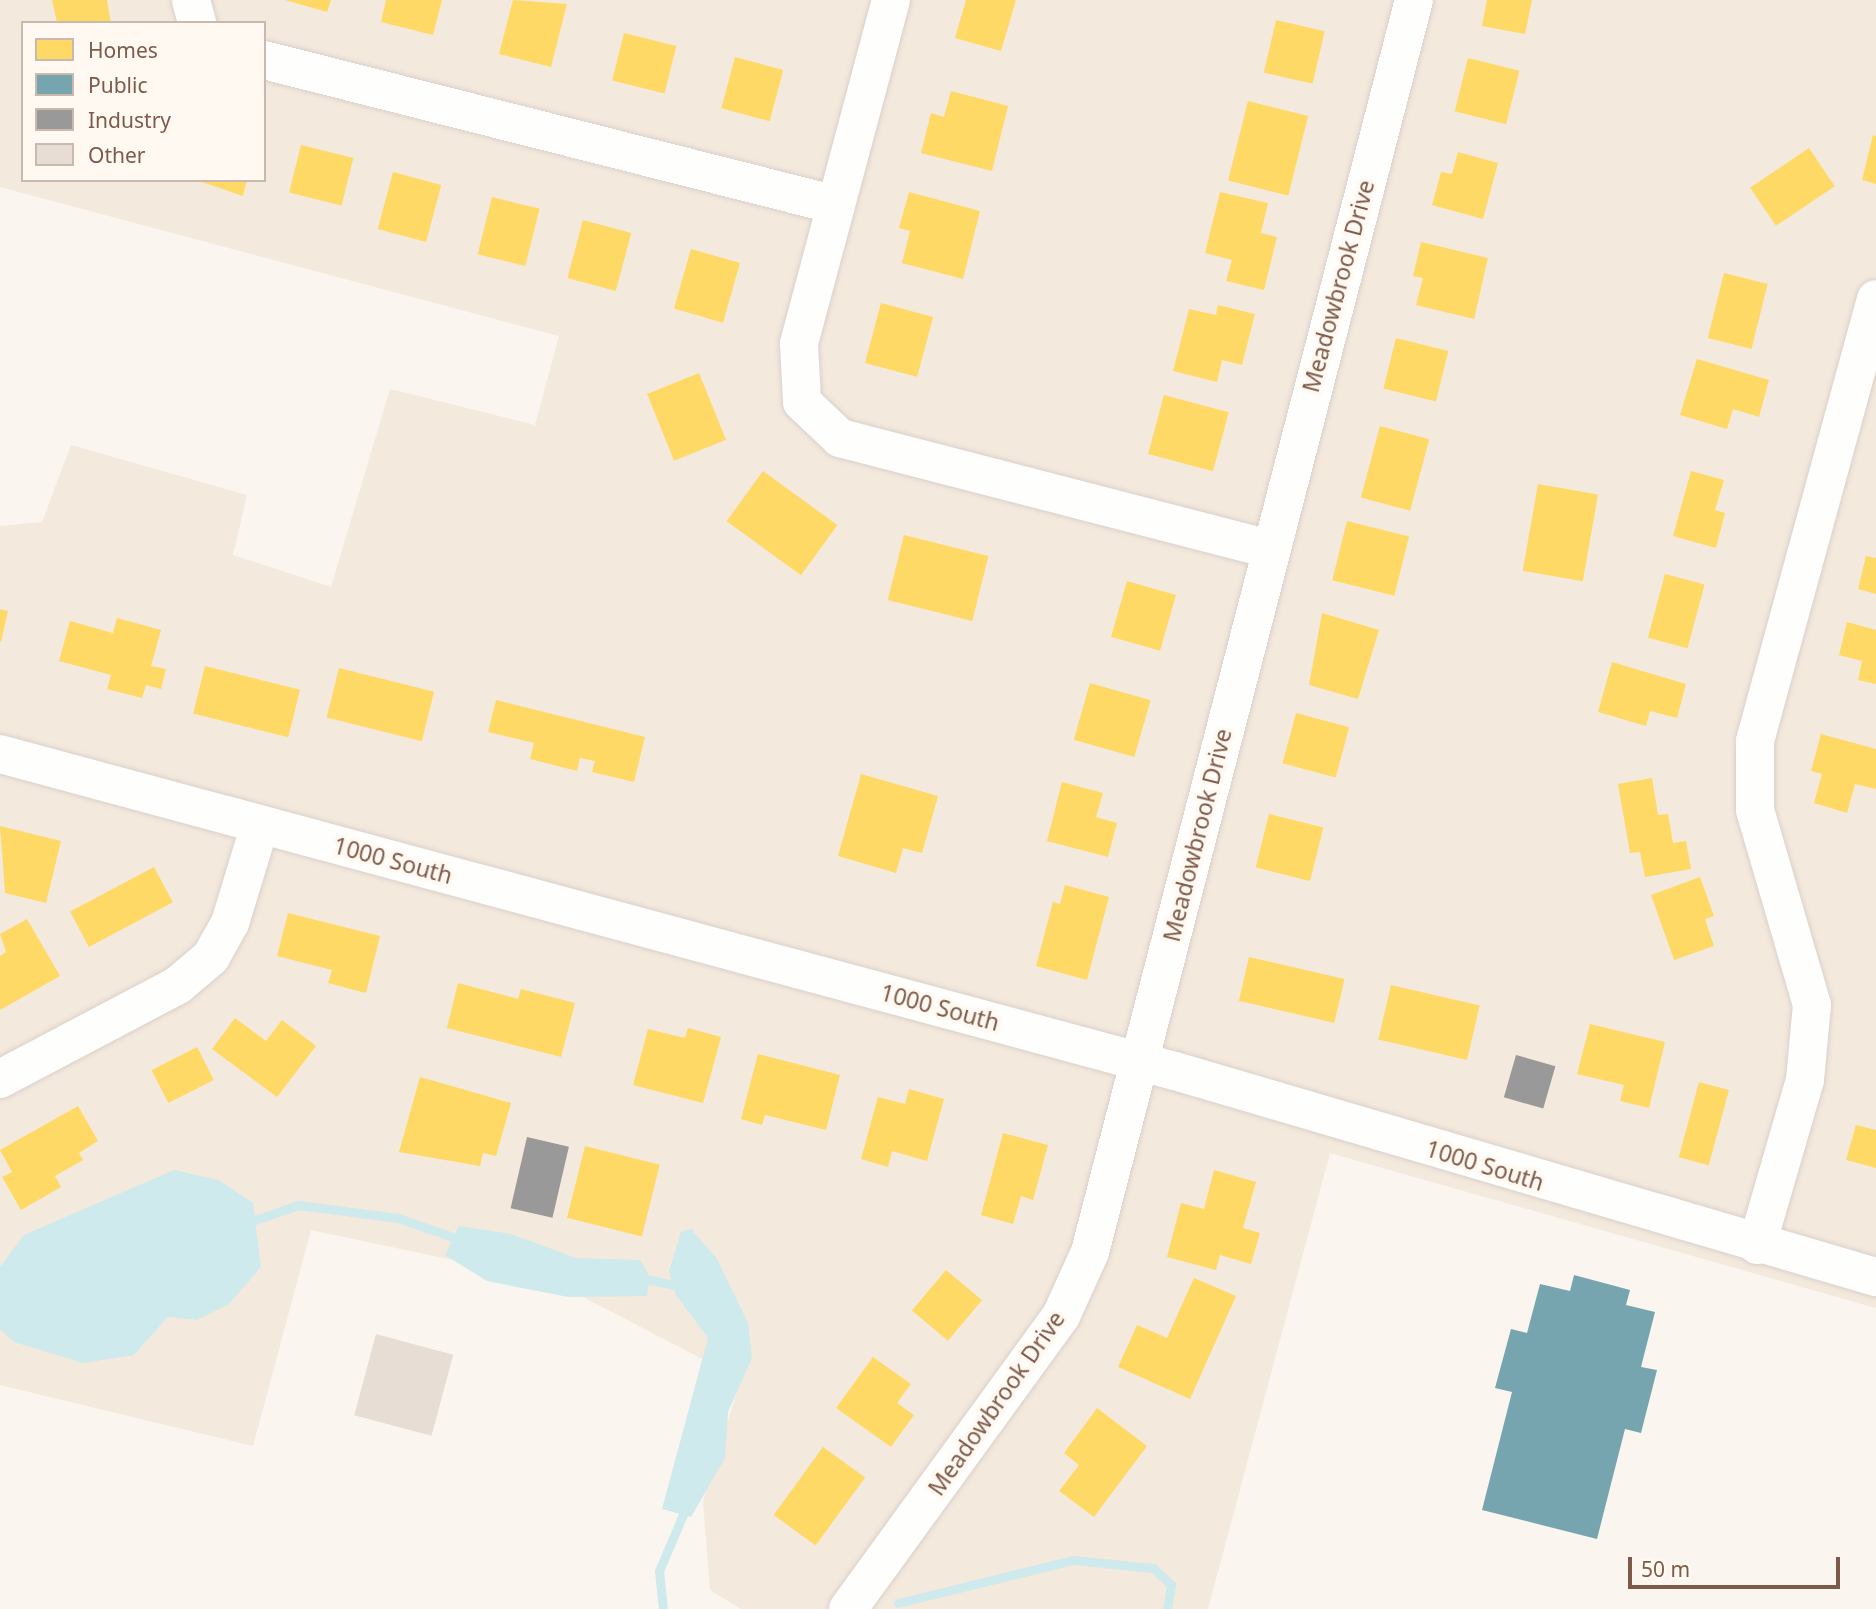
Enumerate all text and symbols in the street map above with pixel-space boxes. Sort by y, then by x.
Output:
legend [21,21,266,182]
text: Homes [88,36,158,64]
text: Public [88,71,148,99]
text: Industry [88,106,171,134]
text: Other [88,141,145,169]
street label: Meadowbrook Drive [1296,177,1380,395]
street label: Meadowbrook Drive [1157,726,1237,944]
street label: 1000 South [331,831,455,889]
street label: 1000 South [878,978,1002,1036]
street label: 1000 South [1423,1134,1547,1196]
street label: Meadowbrook Drive [922,1306,1070,1500]
scale bar [1631,1542,1843,1586]
text: 50 m [1641,1555,1690,1583]

